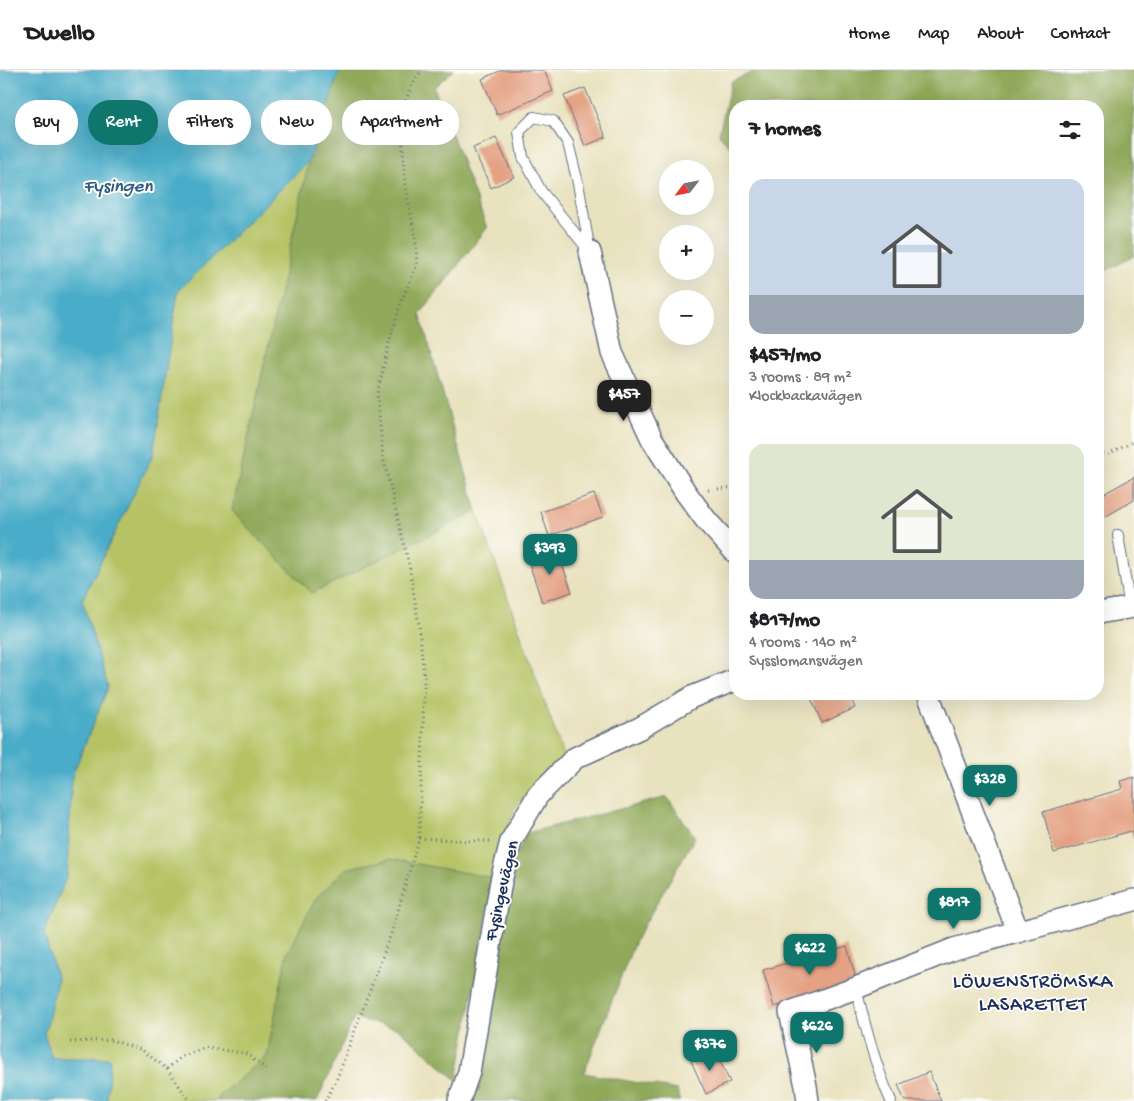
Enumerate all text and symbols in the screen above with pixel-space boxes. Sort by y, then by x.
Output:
text: Dwello [25,20,95,49]
text: Home [848,24,890,45]
text: Map [918,24,949,45]
text: About [977,24,1023,45]
text: Contact [1051,24,1109,45]
chip: Buy [15,100,78,145]
chip: Rent [88,100,158,145]
chip: Filters [168,100,251,145]
chip: New [261,100,332,145]
chip: Apartment [342,100,459,145]
icon: filters [1056,116,1084,144]
text: 7 homes [749,118,821,143]
north arrow [659,160,714,215]
map controls [659,160,714,345]
water label: Fysingen [84,176,153,199]
icon: home [872,211,962,301]
button: + [659,225,714,280]
button: − [659,290,714,345]
text: $457/mo [749,344,821,369]
text: 3 rooms · 89 m² [749,369,851,388]
pin: $457 [594,380,654,422]
text: $457 [608,386,640,405]
text: Klockbackavägen [749,388,862,407]
icon: home [872,476,962,566]
pin: $393 [520,534,580,576]
text: $393 [534,540,566,559]
text: $817/mo [749,609,820,634]
text: 4 rooms · 140 m² [749,634,857,653]
text: Sysslomansvägen [749,653,863,672]
pin: $328 [960,764,1020,807]
text: $328 [974,771,1006,790]
street label: Fysingevägen [481,838,525,944]
pin: $817 [924,888,984,930]
text: $817 [939,894,969,913]
pin: $622 [780,934,840,976]
text: $622 [795,940,825,959]
district label: LÖWENSTRÖMSKA LASARETTET [953,972,1113,1018]
pin: $626 [787,1012,847,1054]
text: $626 [801,1018,833,1037]
pin: $376 [680,1030,740,1072]
text: $376 [694,1036,726,1055]

